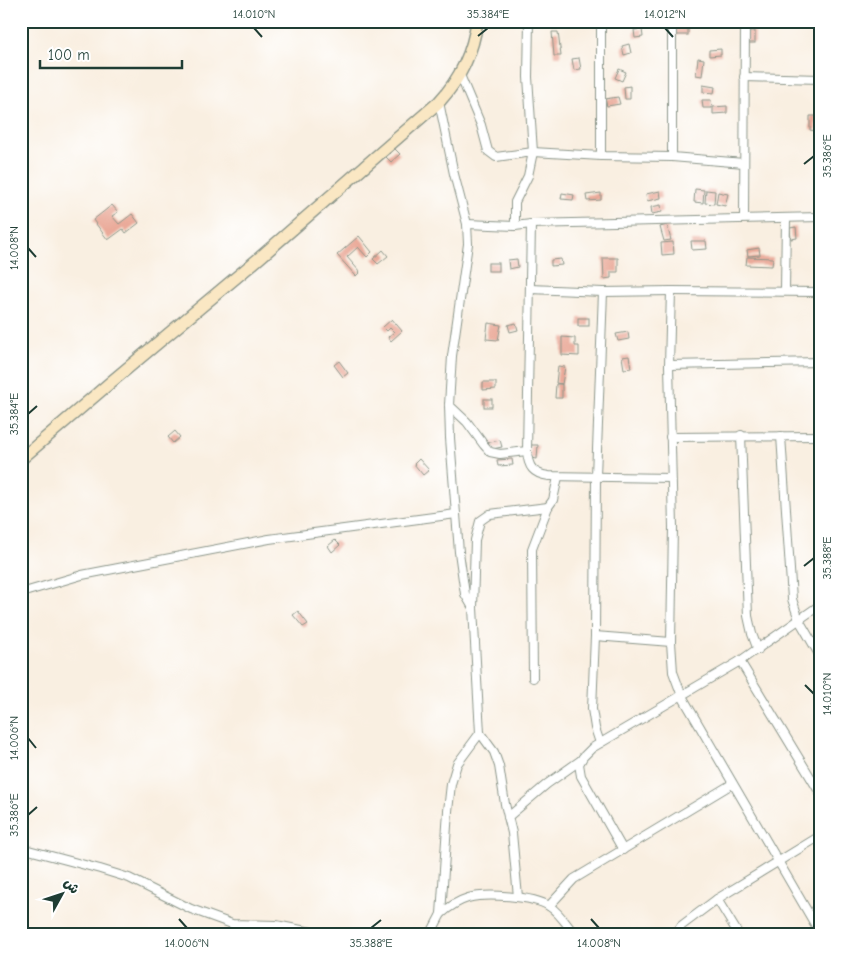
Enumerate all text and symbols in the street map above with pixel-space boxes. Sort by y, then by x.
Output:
text: 14.010°N [233,7,275,21]
text: 35.384°E [467,7,509,21]
text: 14.012°N [644,7,686,21]
scale bar [40,38,182,70]
text: 100 m [48,46,90,64]
text: 35.386°E [820,134,834,178]
text: 14.008°N [7,226,21,270]
text: 35.384°E [7,393,21,435]
text: 35.388°E [820,536,834,580]
text: 14.010°N [820,673,834,715]
text: 14.006°N [7,716,21,760]
text: 35.386°E [7,793,21,837]
north arrow [38,868,88,918]
text: ش [60,875,83,897]
text: 14.006°N [165,936,209,950]
text: 35.388°E [349,936,393,950]
text: 14.008°N [577,936,621,950]

